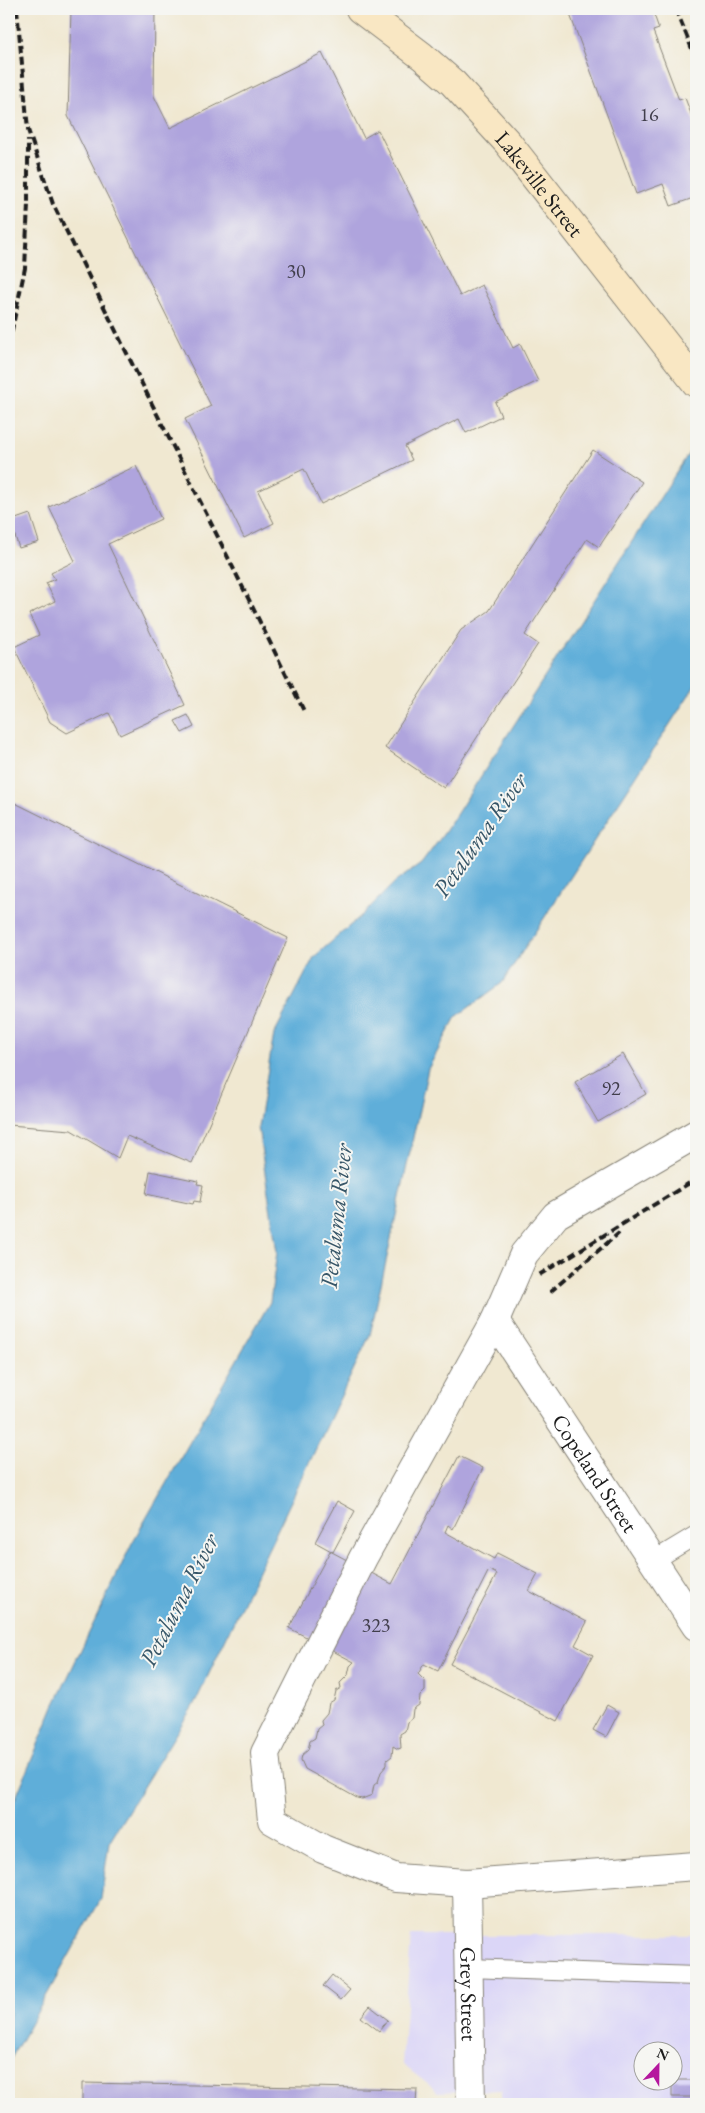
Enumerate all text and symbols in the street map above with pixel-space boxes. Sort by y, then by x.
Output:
house number: 16 [639,101,659,127]
street label: Lakeville Street [489,125,590,243]
house number: 30 [286,258,306,284]
water label: Petaluma River [425,765,535,903]
house number: 92 [601,1075,621,1101]
water label: Petaluma River [313,1140,359,1290]
street label: Copeland Street [545,1408,644,1538]
water label: Petaluma River [132,1526,226,1671]
house number: 323 [362,1612,390,1638]
street label: Grey Street [453,1947,484,2042]
north arrow [632,2040,682,2090]
text: N [654,2043,672,2065]

